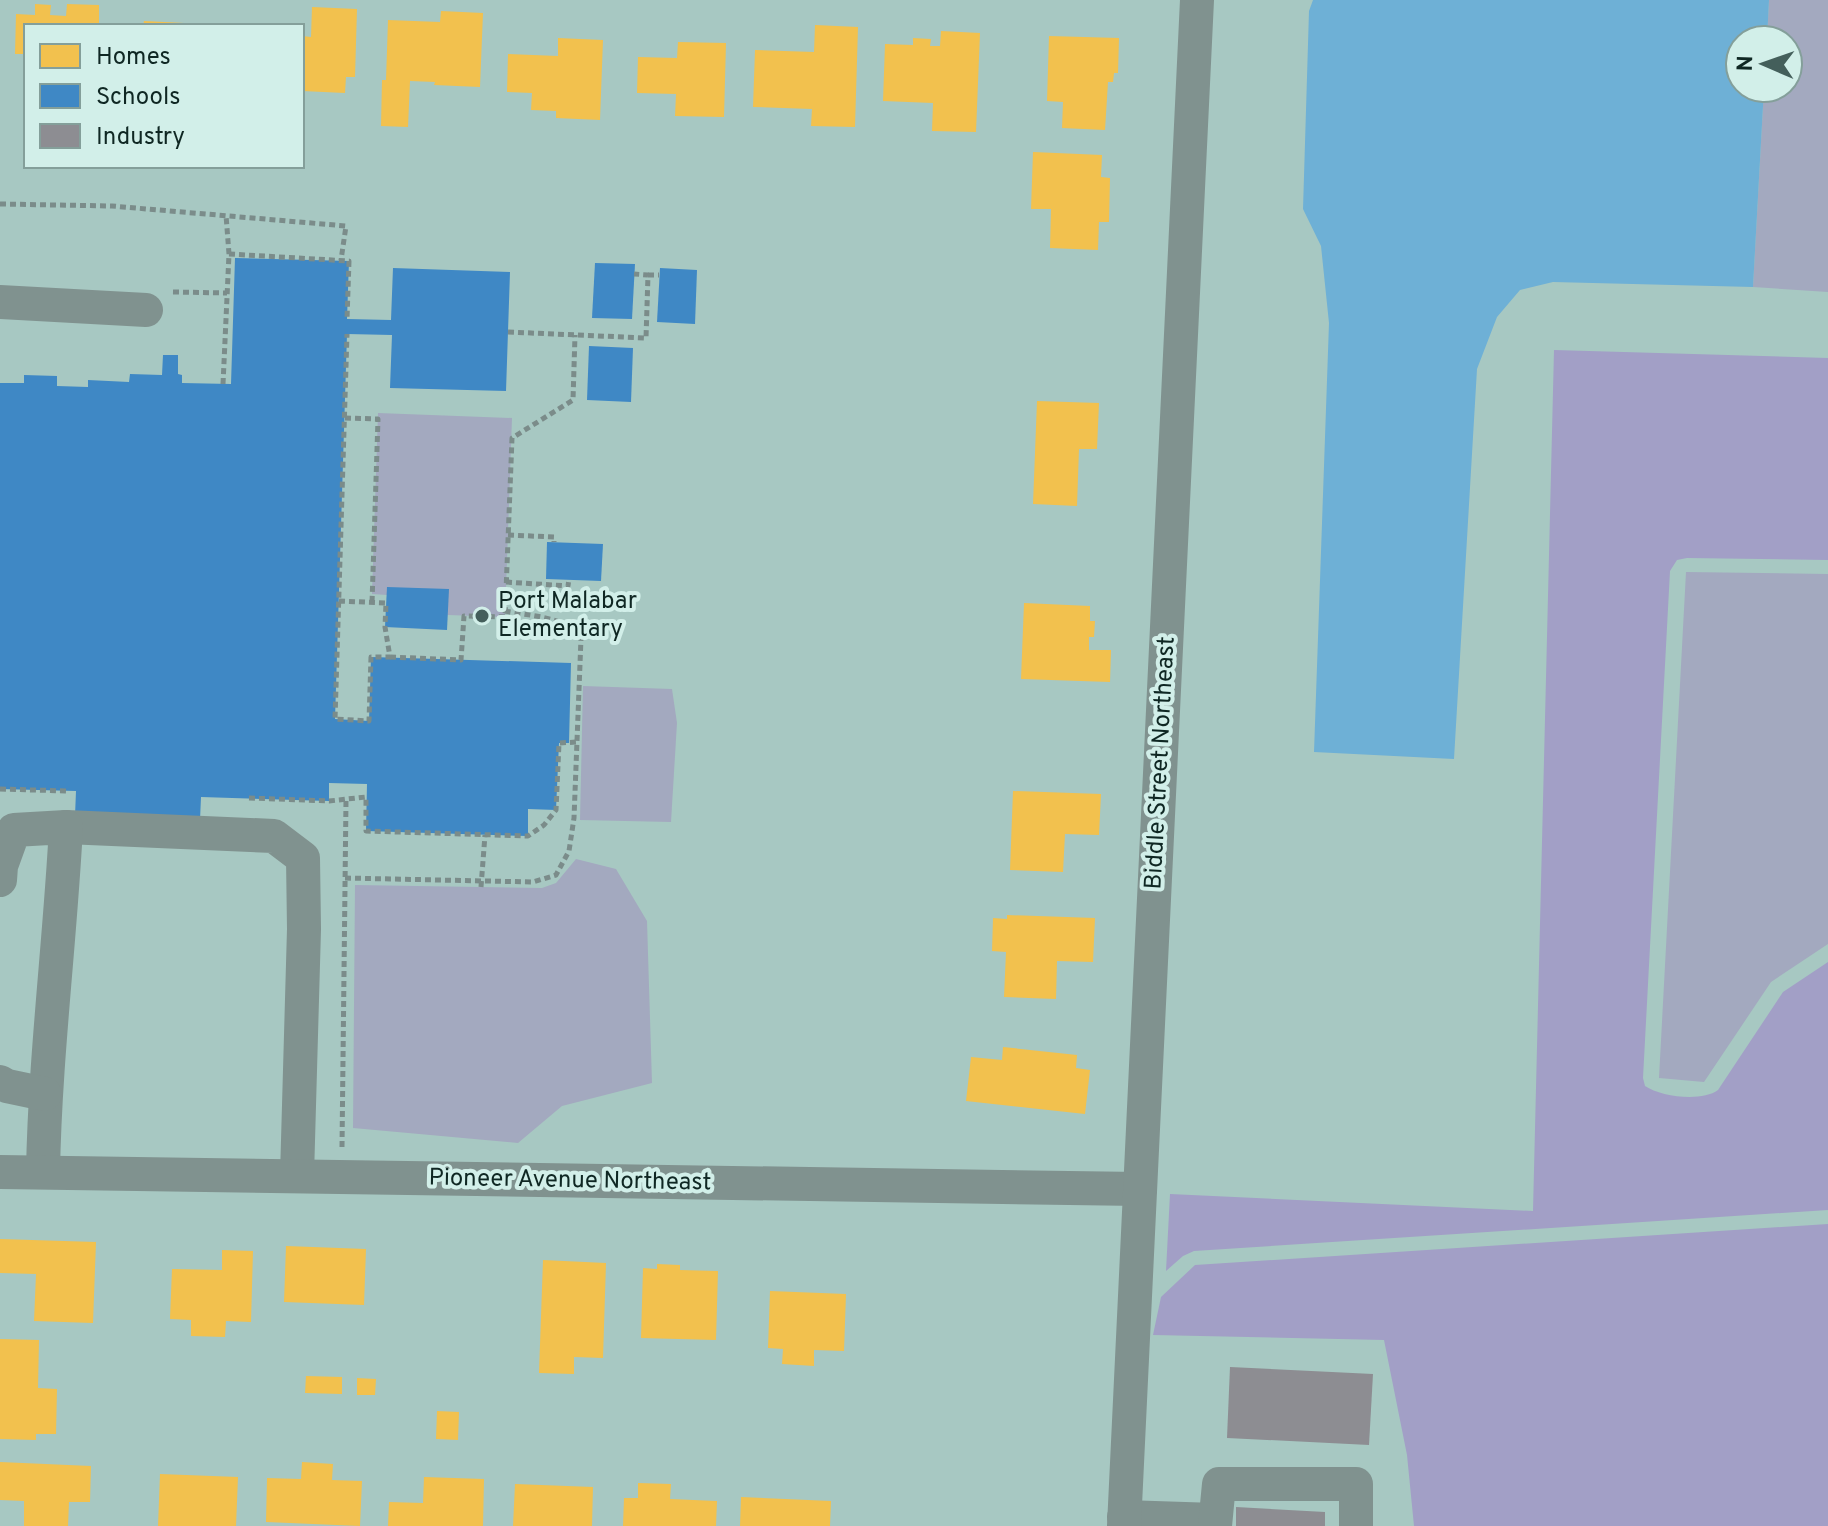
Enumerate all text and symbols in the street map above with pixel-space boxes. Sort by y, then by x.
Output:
legend [24,24,304,168]
north arrow [1724,24,1804,104]
text: Homes [96,43,171,73]
text: N [1733,55,1760,72]
text: Schools [96,83,181,113]
text: Industry [96,123,185,153]
place label: Port Malabar Elementary [498,587,637,645]
marker: Port Malabar Elementary [473,607,491,625]
street label: Biddle Street Northeast [1139,636,1183,890]
street label: Pioneer Avenue Northeast [428,1164,712,1198]

